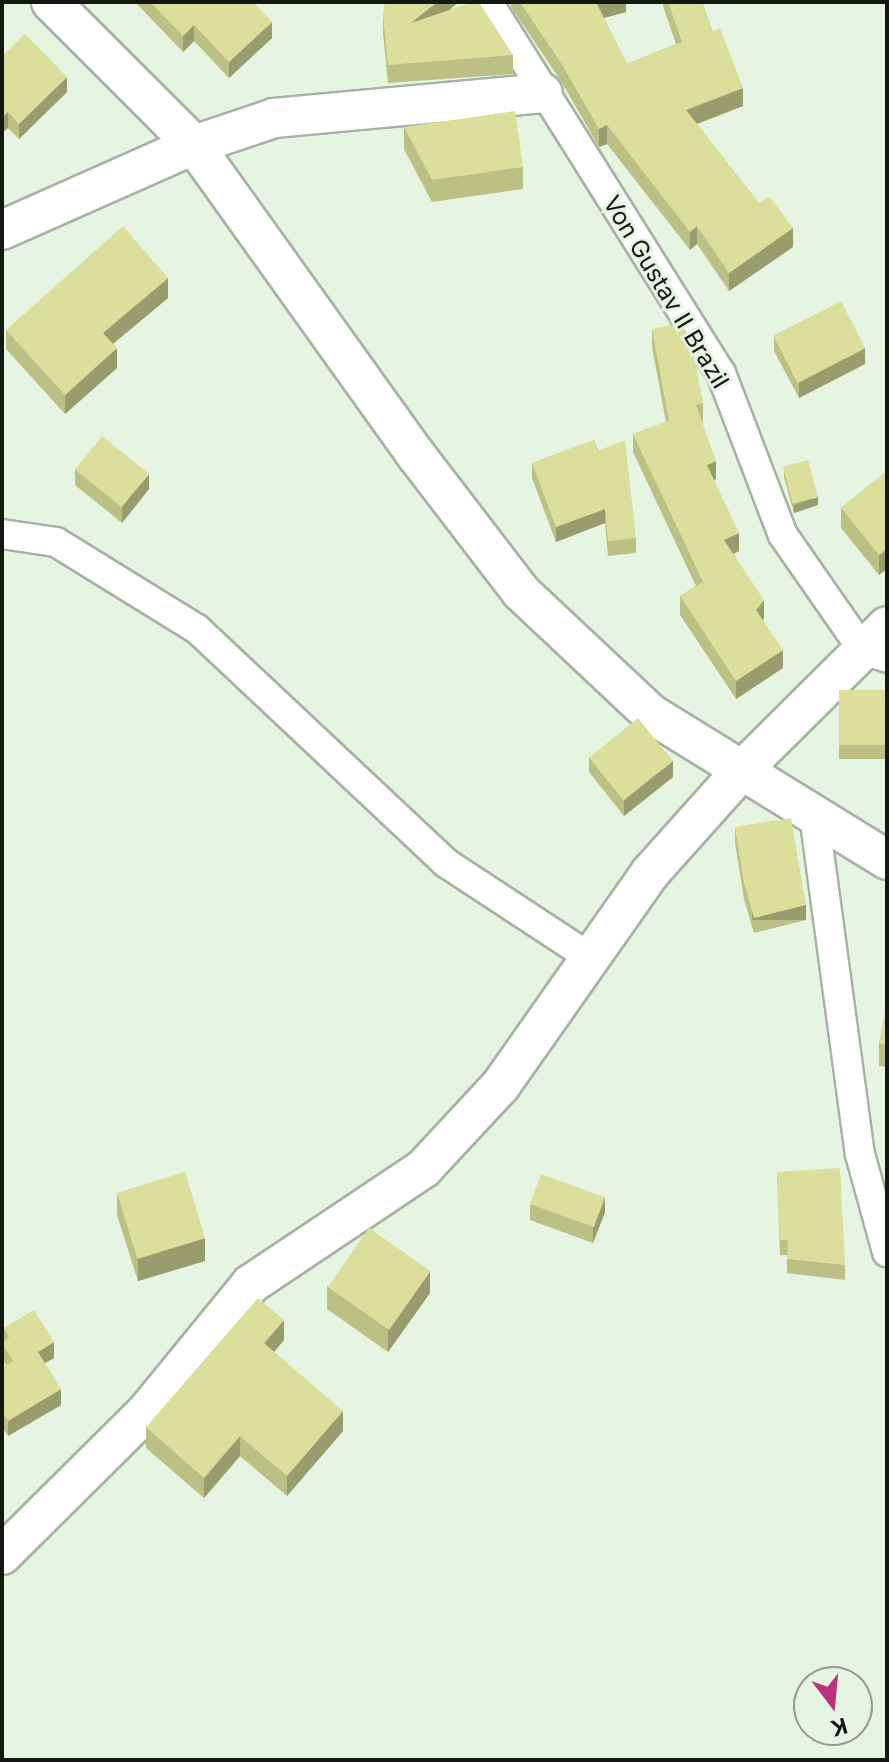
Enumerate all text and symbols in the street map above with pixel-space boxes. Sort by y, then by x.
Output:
street label: Von Gustav II Brazil [597,191,735,393]
north arrow [793,1666,873,1746]
text: K [828,1712,850,1742]

